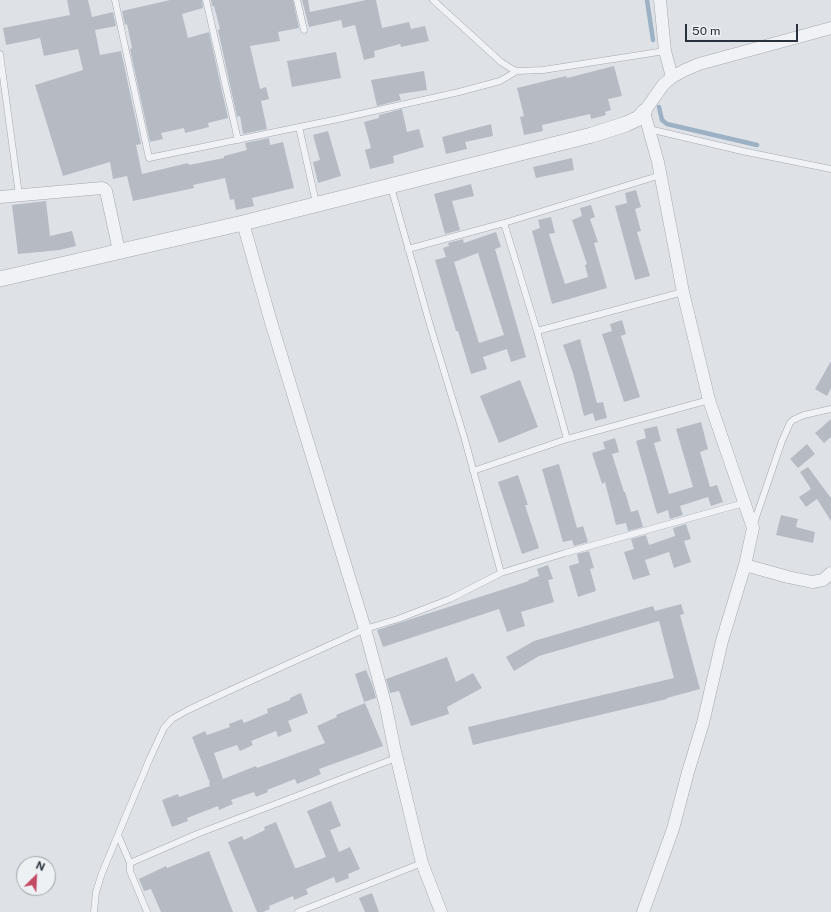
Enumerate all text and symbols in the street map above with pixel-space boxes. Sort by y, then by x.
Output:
scale bar [687,16,800,42]
text: 50 m [692,24,720,38]
north arrow [16,856,56,896]
text: N [34,859,47,873]

